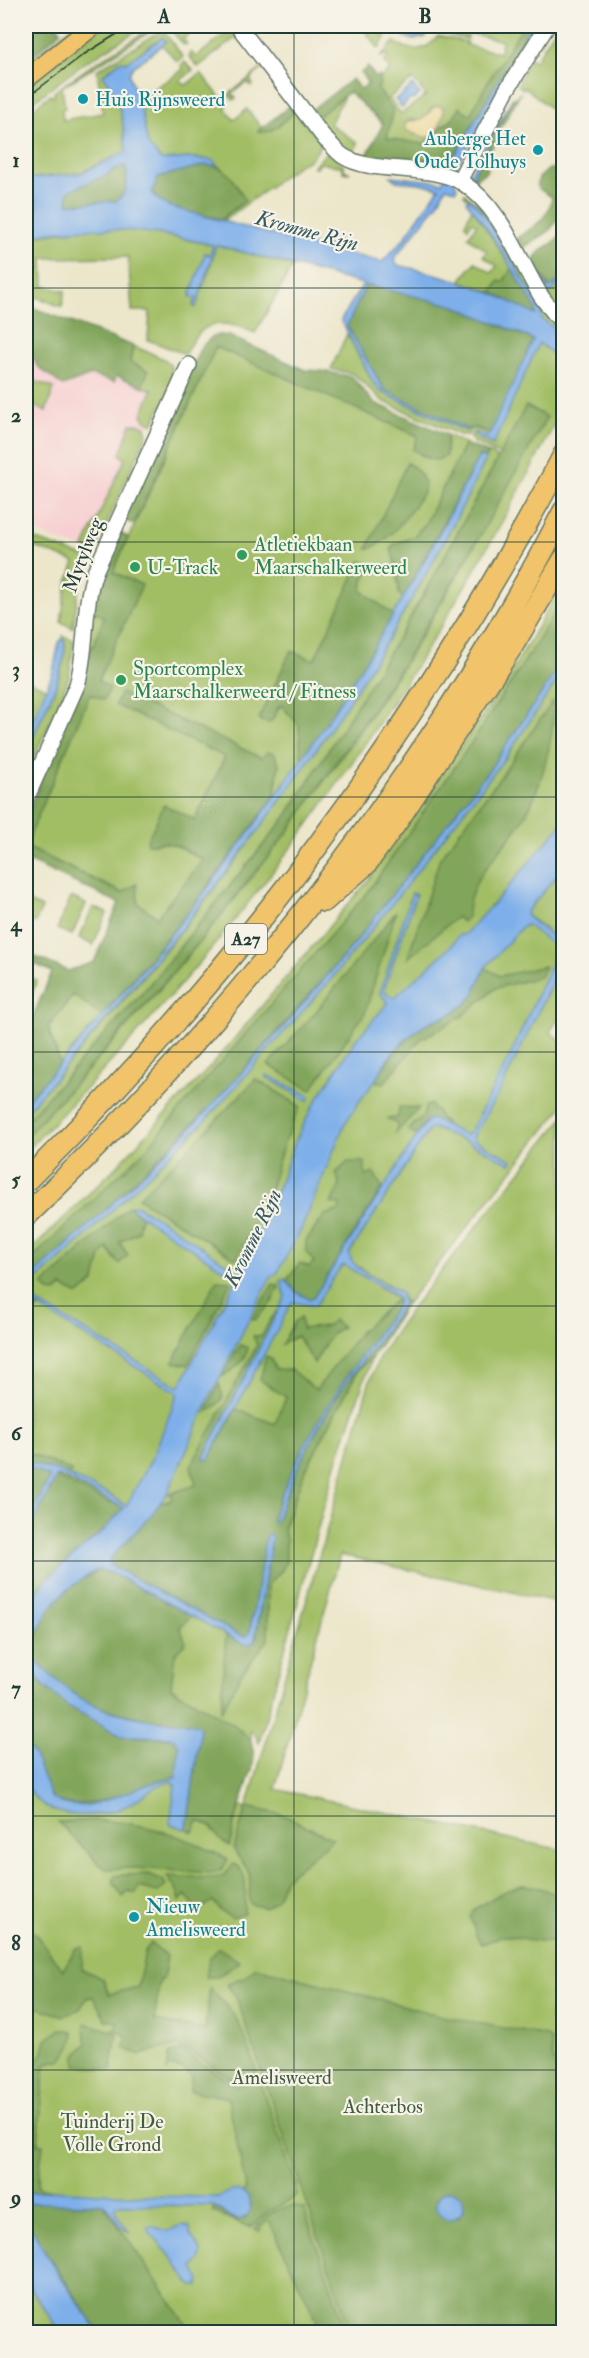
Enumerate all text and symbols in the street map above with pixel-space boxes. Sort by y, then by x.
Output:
text: A [157,4,171,29]
text: B [418,4,432,29]
place label: Huis Rijnsweerd [95,87,226,112]
marker: Huis Rijnsweerd [76,92,90,106]
place label: Auberge Het Oude Tolhuys [414,126,527,174]
marker: Auberge Het Oude Tolhuys [531,143,545,157]
text: 1 [12,148,20,173]
water label: Kromme Rijn [252,204,361,258]
text: 2 [11,403,21,428]
street label: Mytylweg [57,513,109,596]
place label: Atletiekbaan Maarschalkerweerd [253,532,407,580]
marker: Atletiekbaan Maarschalkerweerd [235,548,249,562]
place label: U-Track [147,555,219,580]
marker: U-Track [128,560,142,574]
place label: Sportcomplex Maarschalkerweerd / Fitness [133,656,356,704]
text: 3 [12,657,20,682]
marker: Sportcomplex Maarschalkerweerd / Fitness [114,673,128,687]
text: 4 [10,912,23,937]
road number: A27 [225,924,267,954]
text: 5 [12,1167,22,1192]
water label: Kromme Rijn [217,1185,288,1292]
text: 6 [11,1421,23,1446]
text: 7 [11,1676,21,1701]
place label: Nieuw Amelisweerd [145,1894,246,1942]
marker: Nieuw Amelisweerd [127,1910,141,1924]
text: 8 [11,1931,21,1956]
park label: Amelisweerd [231,2065,332,2090]
park label: Achterbos [342,2094,423,2119]
park label: Tuinderij De Volle Grond [60,2109,164,2157]
text: 9 [9,2185,21,2210]

